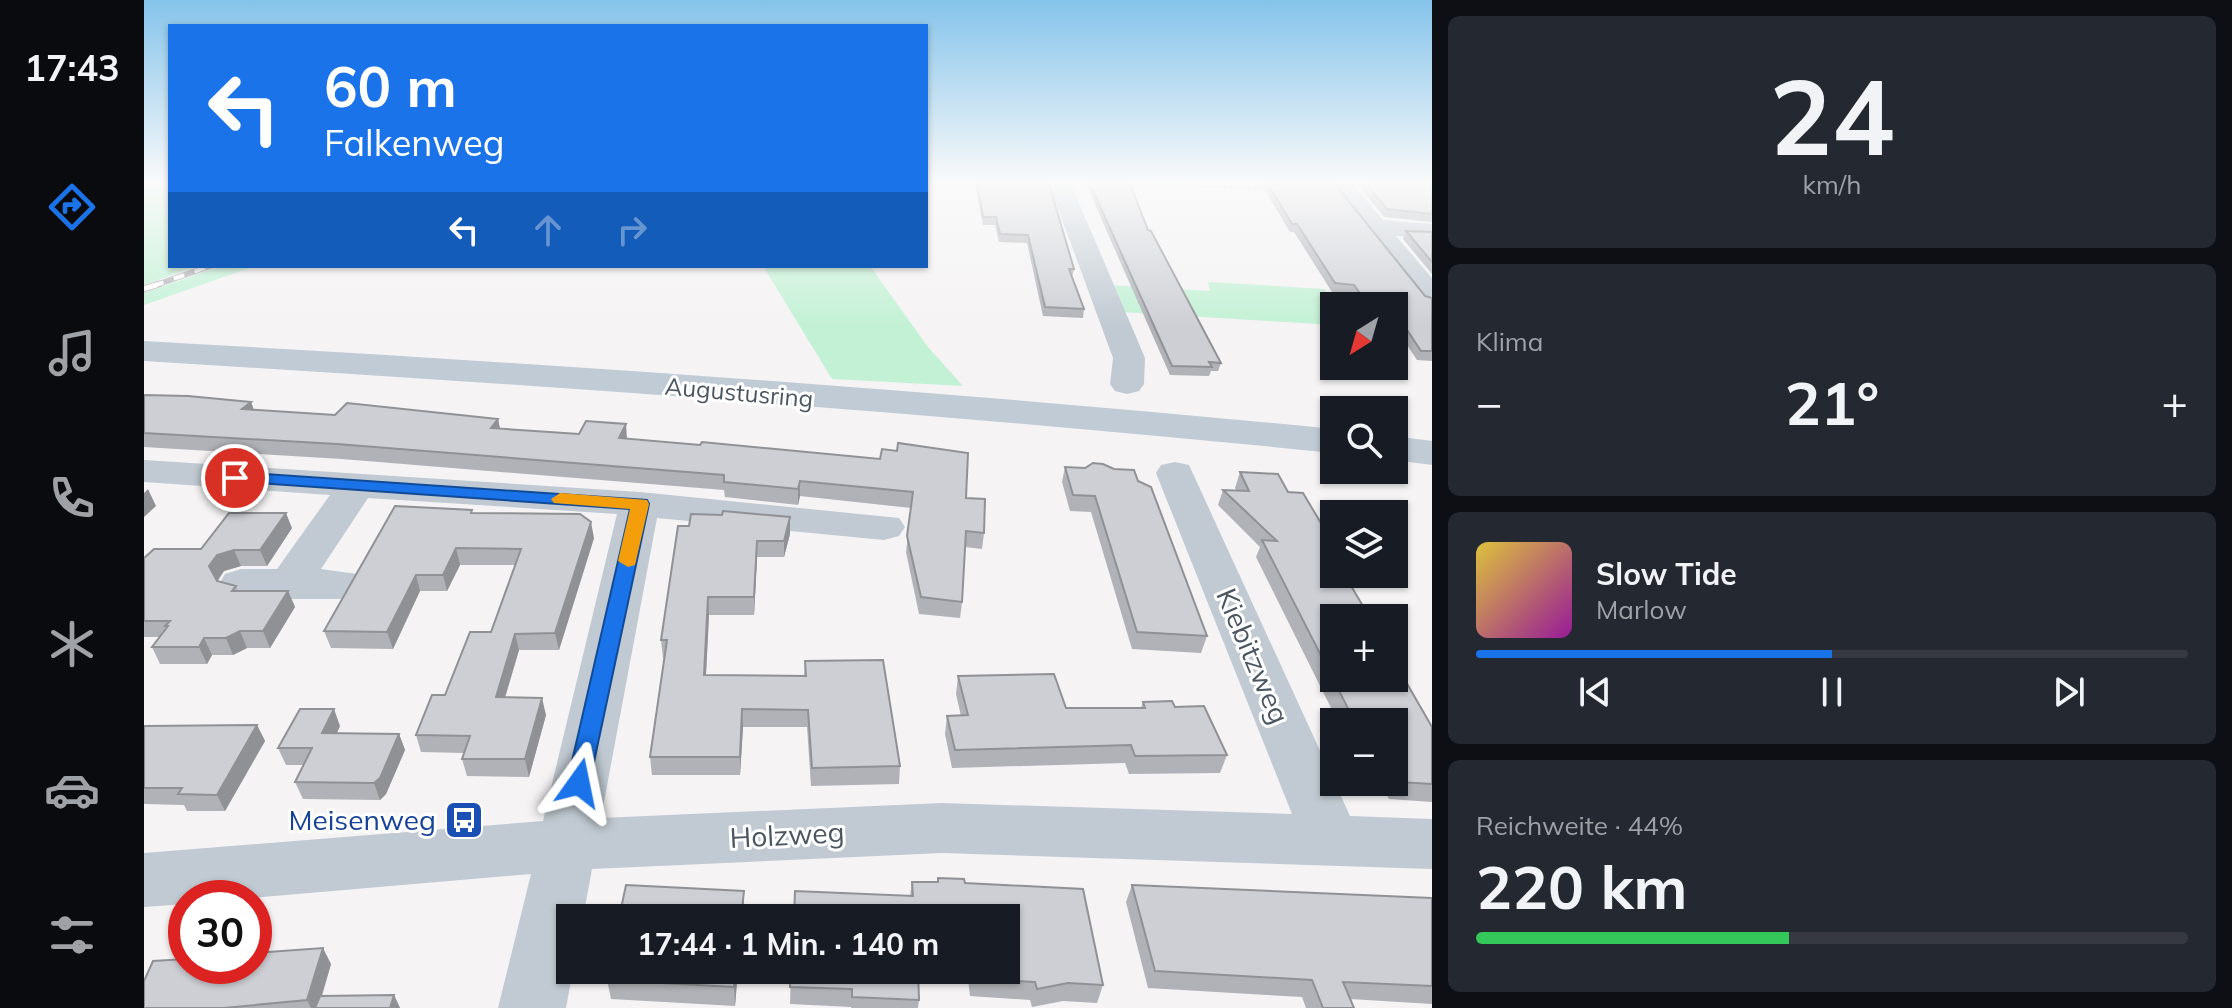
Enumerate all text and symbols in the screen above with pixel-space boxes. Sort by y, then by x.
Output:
text: 17:43 [24,45,120,90]
text: 24 [1770,50,1894,181]
text: 60 m [324,51,457,121]
icon: left [192,56,296,160]
text: Falkenweg [324,120,505,165]
text: km/h [1803,168,1861,201]
icon: directions [44,179,100,235]
icon: left [442,208,486,252]
icon: ahead [526,208,570,252]
icon: right [610,208,654,252]
north arrow [1320,292,1408,380]
map controls [1320,292,1408,796]
icon: music [44,325,100,381]
text: Klima [1476,325,1543,358]
text: 21° [1785,365,1879,440]
street label: Augustusring [664,371,814,413]
text: − [1476,375,1502,430]
text: + [2162,375,2188,430]
button: search [1320,396,1408,484]
pin [201,444,269,512]
icon: arrive [213,456,257,500]
icon: phone [44,470,100,526]
button: layers [1320,500,1408,588]
text: Slow Tide [1596,555,1737,593]
street label: Kiebitzweg [1209,583,1298,729]
text: Marlow [1596,593,1687,626]
button: + [1320,604,1408,692]
icon: climate [44,616,100,672]
icon: previous [1573,670,1617,714]
icon: pause [1810,670,1854,714]
icon: next [2047,670,2091,714]
button: − [1320,708,1408,796]
position arrow [537,741,621,825]
icon: car [44,762,100,818]
bus stop icon: Meisenweg [443,799,485,841]
place label: Meisenweg [288,802,436,837]
text: Reichweite · 44% [1476,809,1683,842]
street label: Holzweg [729,814,845,855]
text: 220 km [1476,849,1688,924]
speed limit sign: 30 [168,880,272,984]
icon: filters [44,907,100,963]
text: 17:44 · 1 Min. · 140 m [637,925,939,963]

